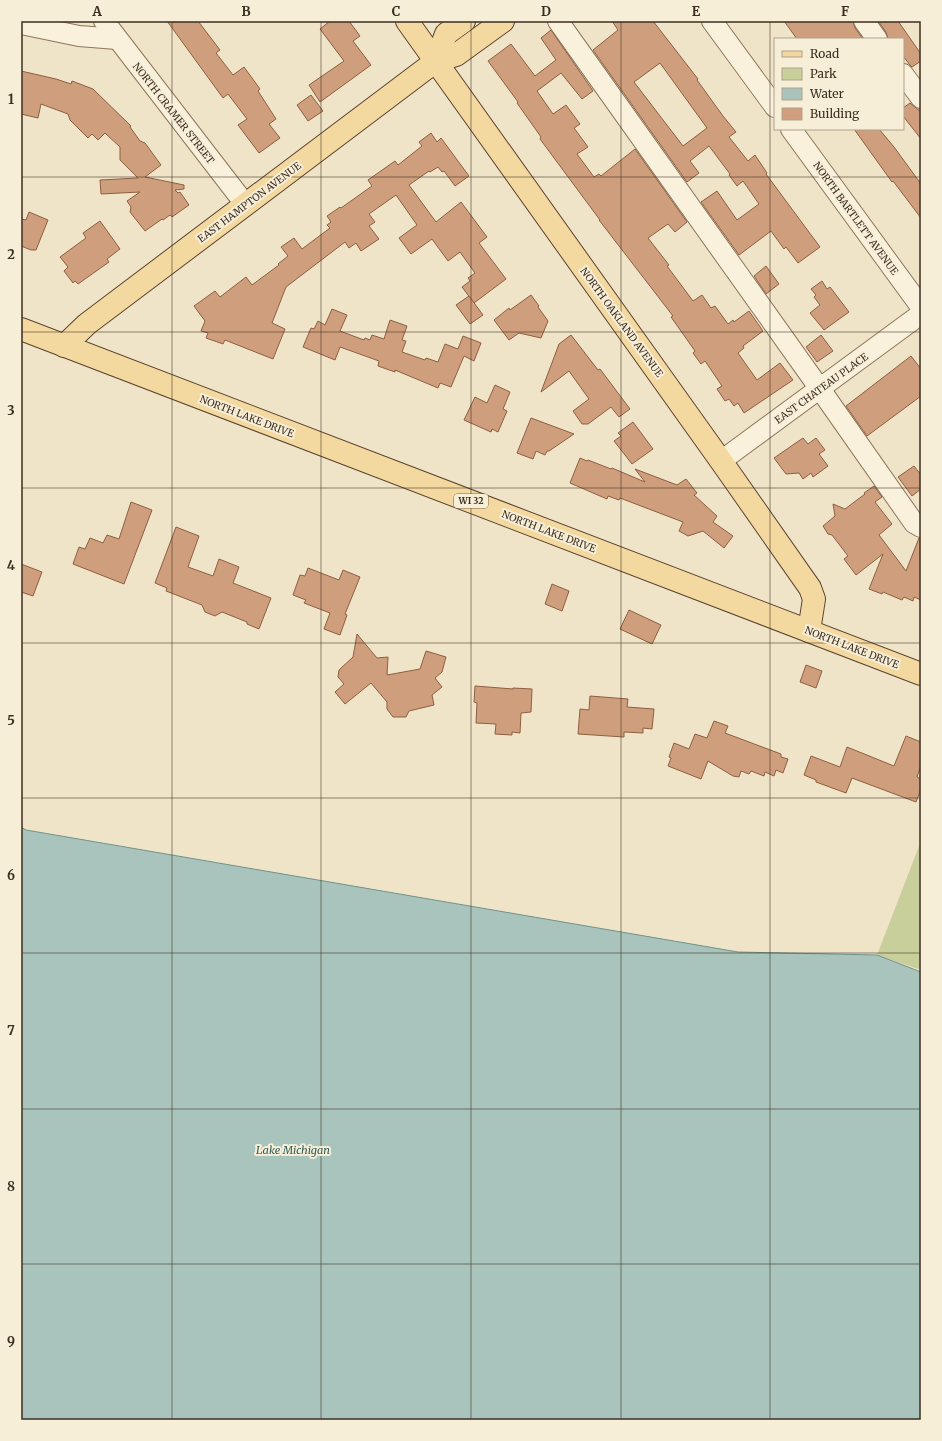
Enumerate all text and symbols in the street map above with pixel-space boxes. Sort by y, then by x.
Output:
text: A [91,3,102,20]
text: B [241,3,251,20]
text: C [392,3,401,20]
text: D [541,3,551,20]
text: E [692,3,701,20]
text: F [841,3,849,20]
legend [774,38,904,130]
text: Road [810,46,839,61]
street label: NORTH CRAMER STREET [130,60,217,167]
text: Park [810,66,837,81]
text: Water [809,86,845,101]
text: 1 [8,91,14,108]
text: Building [810,106,860,121]
street label: EAST HAMPTON AVENUE [195,159,304,246]
street label: NORTH BARTLETT AVENUE [810,159,901,278]
text: 2 [7,246,15,263]
street label: NORTH OAKLAND AVENUE [577,265,666,380]
street label: EAST CHATEAU PLACE [772,350,871,427]
street label: NORTH LAKE DRIVE [198,393,296,441]
text: 3 [7,402,15,419]
road number: WI 32 [454,494,488,508]
street label: NORTH LAKE DRIVE [500,508,598,556]
text: 4 [7,557,16,574]
street label: NORTH LAKE DRIVE [803,624,901,672]
text: 5 [7,712,15,729]
text: 6 [7,867,15,884]
text: 7 [7,1022,15,1039]
water label: Lake Michigan [256,1143,330,1157]
text: 8 [7,1178,15,1195]
text: 9 [7,1333,15,1350]

